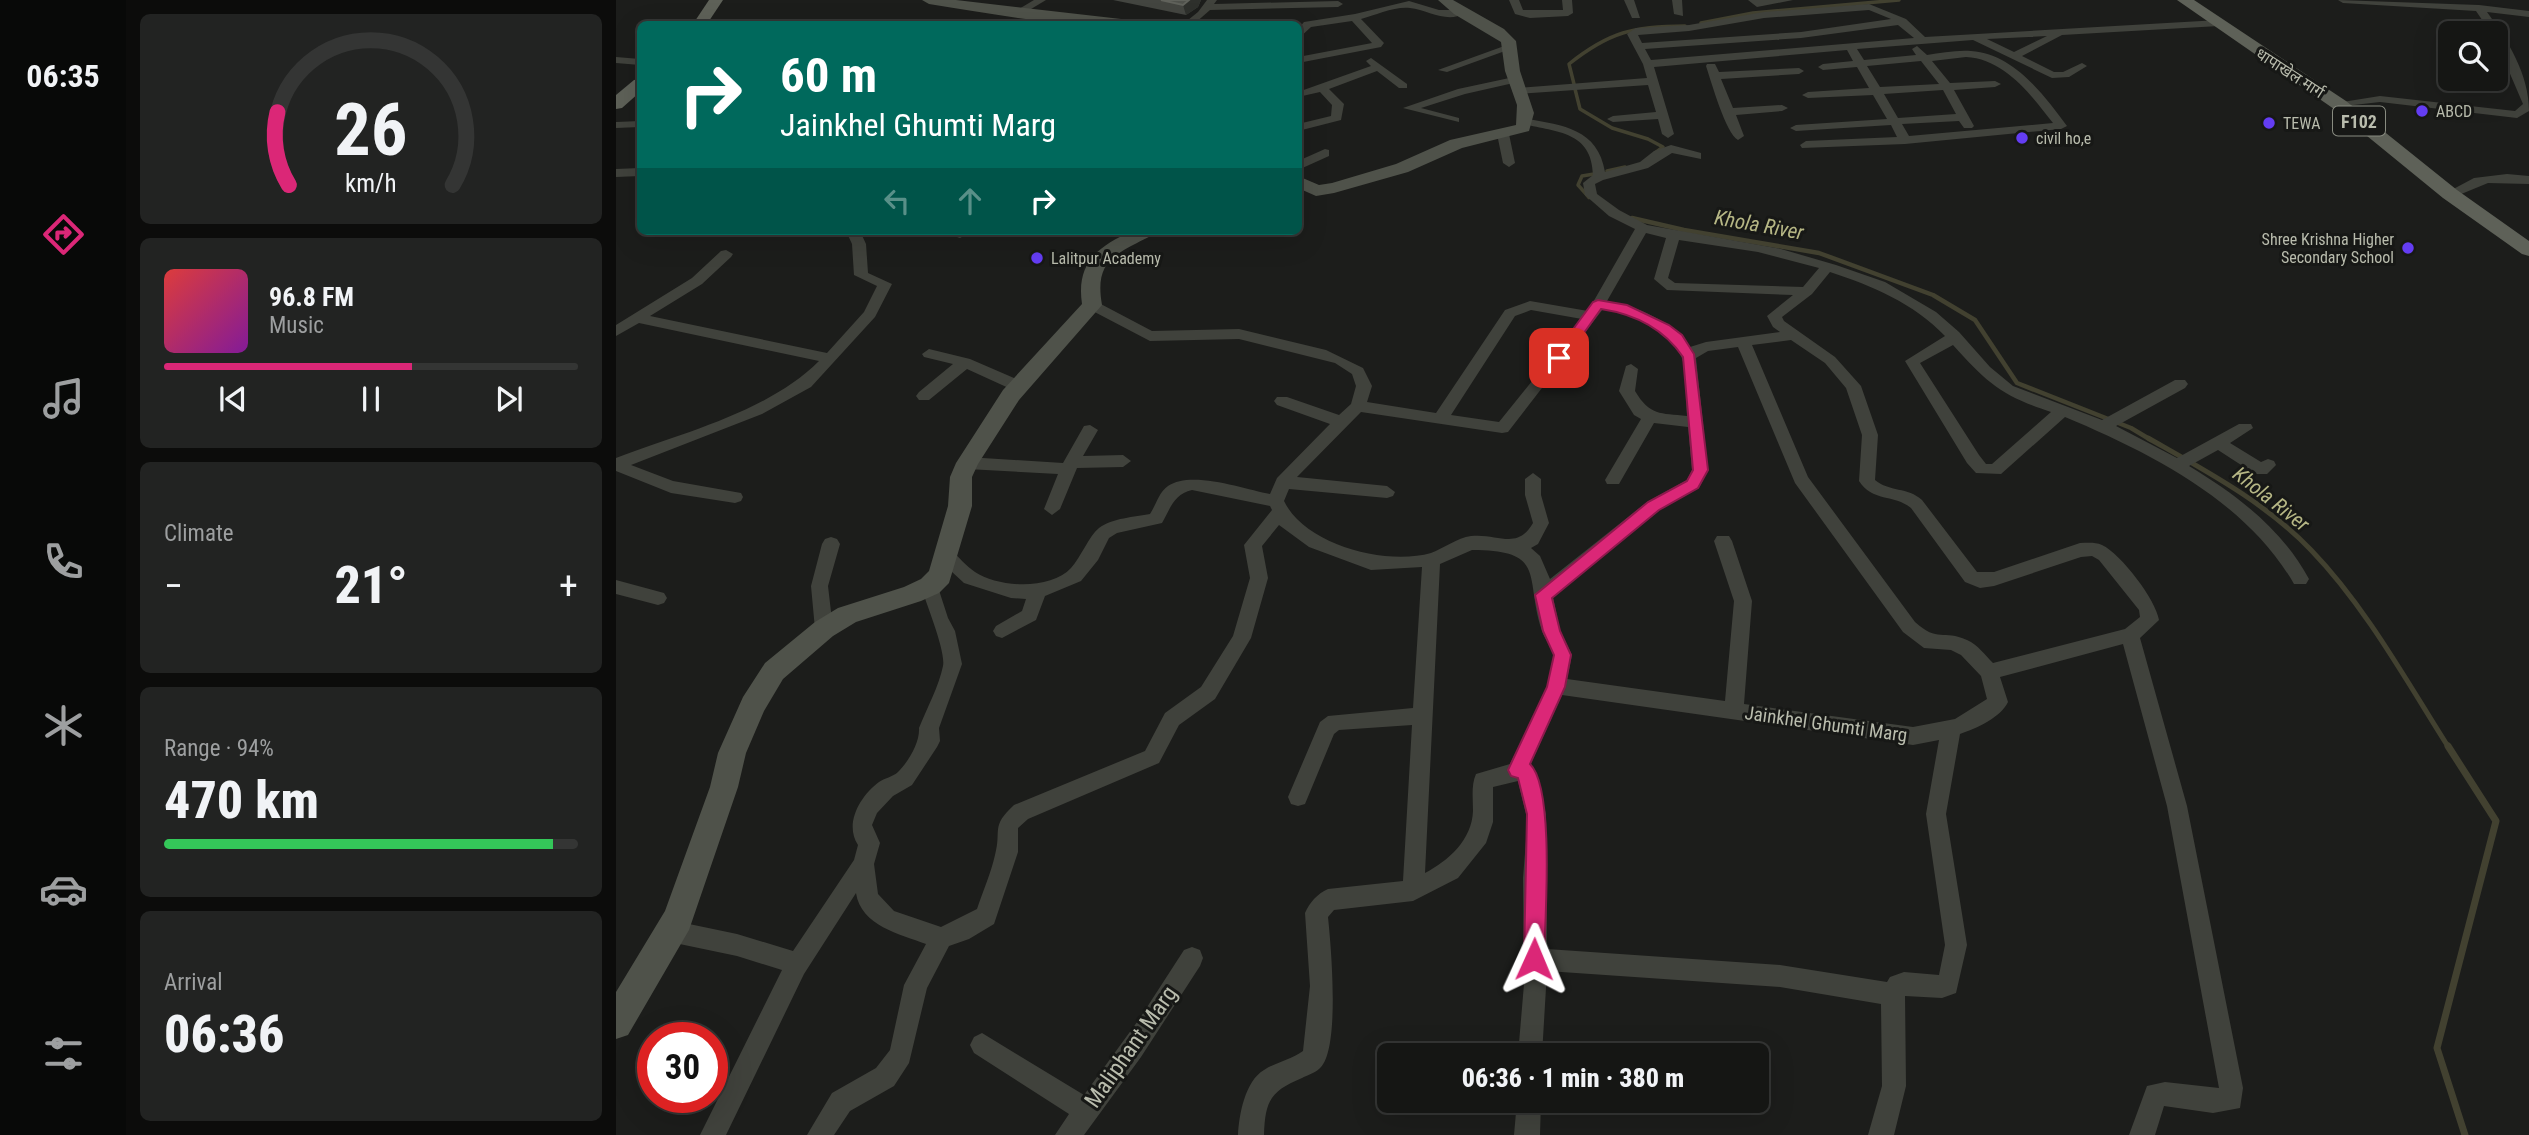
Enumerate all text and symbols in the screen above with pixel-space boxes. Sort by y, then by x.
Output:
map controls [2438,21,2508,91]
button: search [2438,21,2508,91]
street label: धापाखेल मार्ग [2252,44,2329,103]
text: 60 m [780,47,877,104]
icon: right [665,49,756,140]
text: 06:35 [26,57,100,95]
text: 26 [334,87,408,173]
place label: ABCD [2436,102,2472,121]
marker: ABCD [2414,103,2430,119]
text: Jainkhel Ghumti Marg [780,106,1056,144]
road number: F102 [2333,106,2385,136]
place label: TEWA [2283,114,2320,133]
marker: TEWA [2261,115,2277,131]
place label: civil ho,e [2036,129,2091,148]
marker: civil ho,e [2014,130,2030,146]
text: km/h [345,169,397,198]
icon: left [878,182,916,220]
icon: ahead [951,182,989,220]
icon: right [1024,182,1062,220]
water label: Khola River [1712,205,1806,245]
icon: directions [39,210,88,259]
place label: Shree Krishna Higher Secondary School [2262,230,2394,267]
marker: Shree Krishna Higher Secondary School [2400,240,2416,256]
place label: Lalitpur Academy [1051,249,1161,268]
marker: Lalitpur Academy [1029,250,1045,266]
text: 96.8 FM [269,282,354,312]
text: Music [269,312,324,339]
pin [1529,328,1589,388]
icon: arrive [1540,339,1578,377]
icon: music [39,374,88,423]
icon: previous [214,380,252,418]
icon: pause [352,380,390,418]
icon: next [490,380,528,418]
water label: Khola River [2228,462,2315,537]
text: Climate [164,520,234,547]
icon: phone [39,537,88,586]
text: 21° [334,555,408,616]
text: − [164,564,183,608]
text: + [559,564,578,608]
icon: climate [39,701,88,750]
street label: Jainkhel Ghumti Marg [1743,701,1909,747]
text: Range · 94% [164,735,274,762]
text: 470 km [164,770,319,831]
icon: car [39,865,88,914]
position arrow [1497,922,1571,996]
text: Arrival [164,969,223,996]
street label: Maliphant Marg [1079,981,1183,1113]
text: 06:36 [164,1004,284,1065]
speed limit sign: 30 [637,1022,728,1113]
icon: filters [39,1029,88,1078]
text: 06:36 · 1 min · 380 m [1462,1063,1684,1093]

